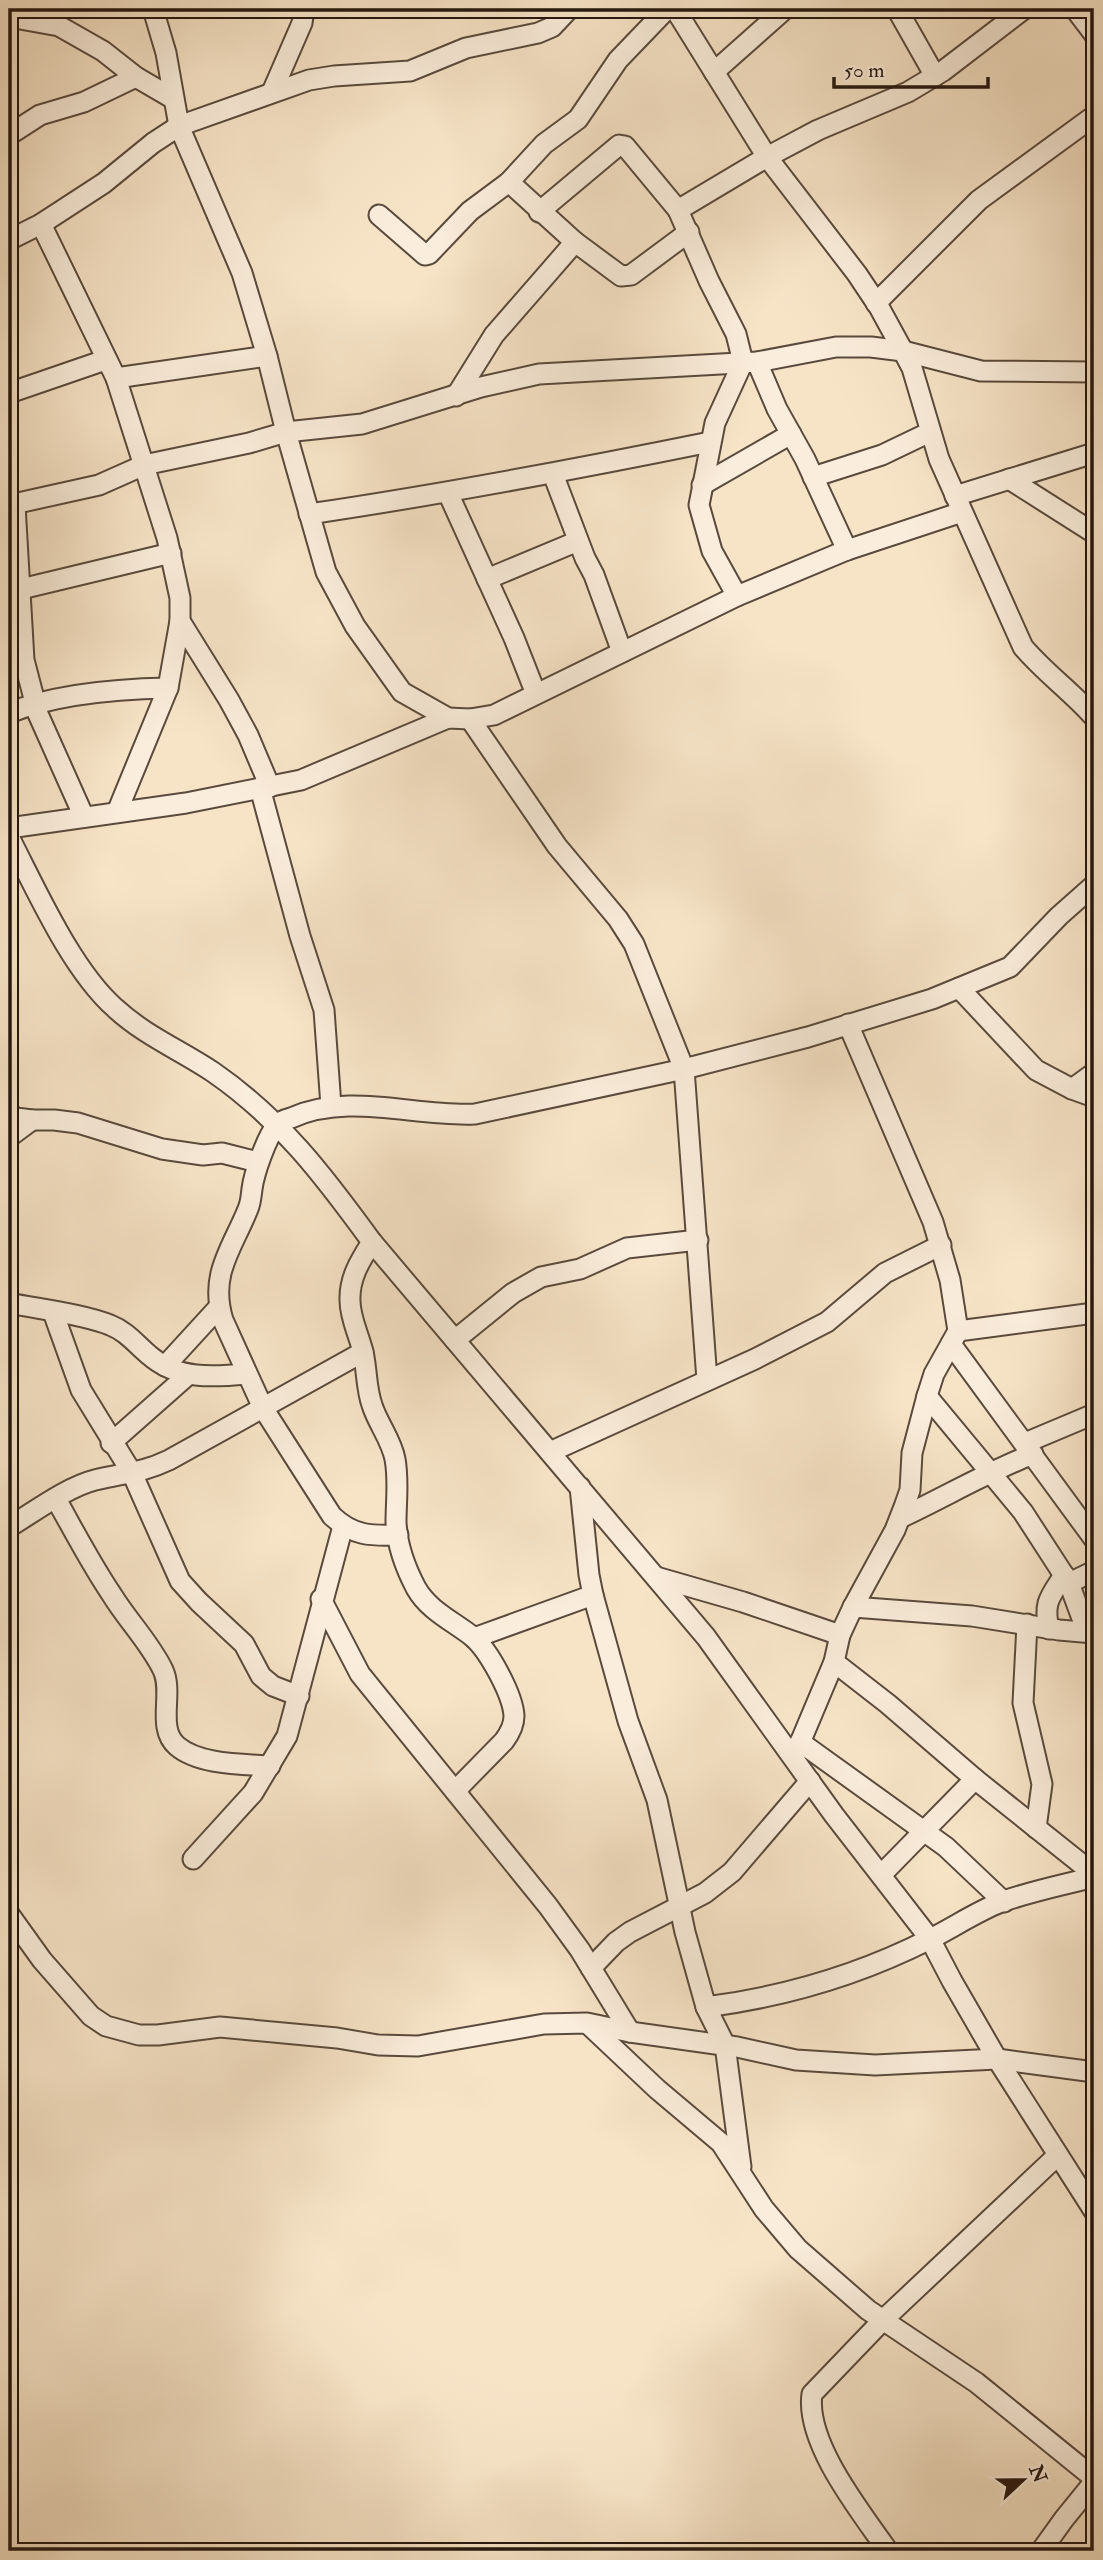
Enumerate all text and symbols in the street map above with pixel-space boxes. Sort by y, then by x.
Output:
scale bar [834,46,988,90]
text: 50 m [844,57,885,84]
north arrow [988,2444,1058,2514]
text: N [1023,2461,1053,2487]

